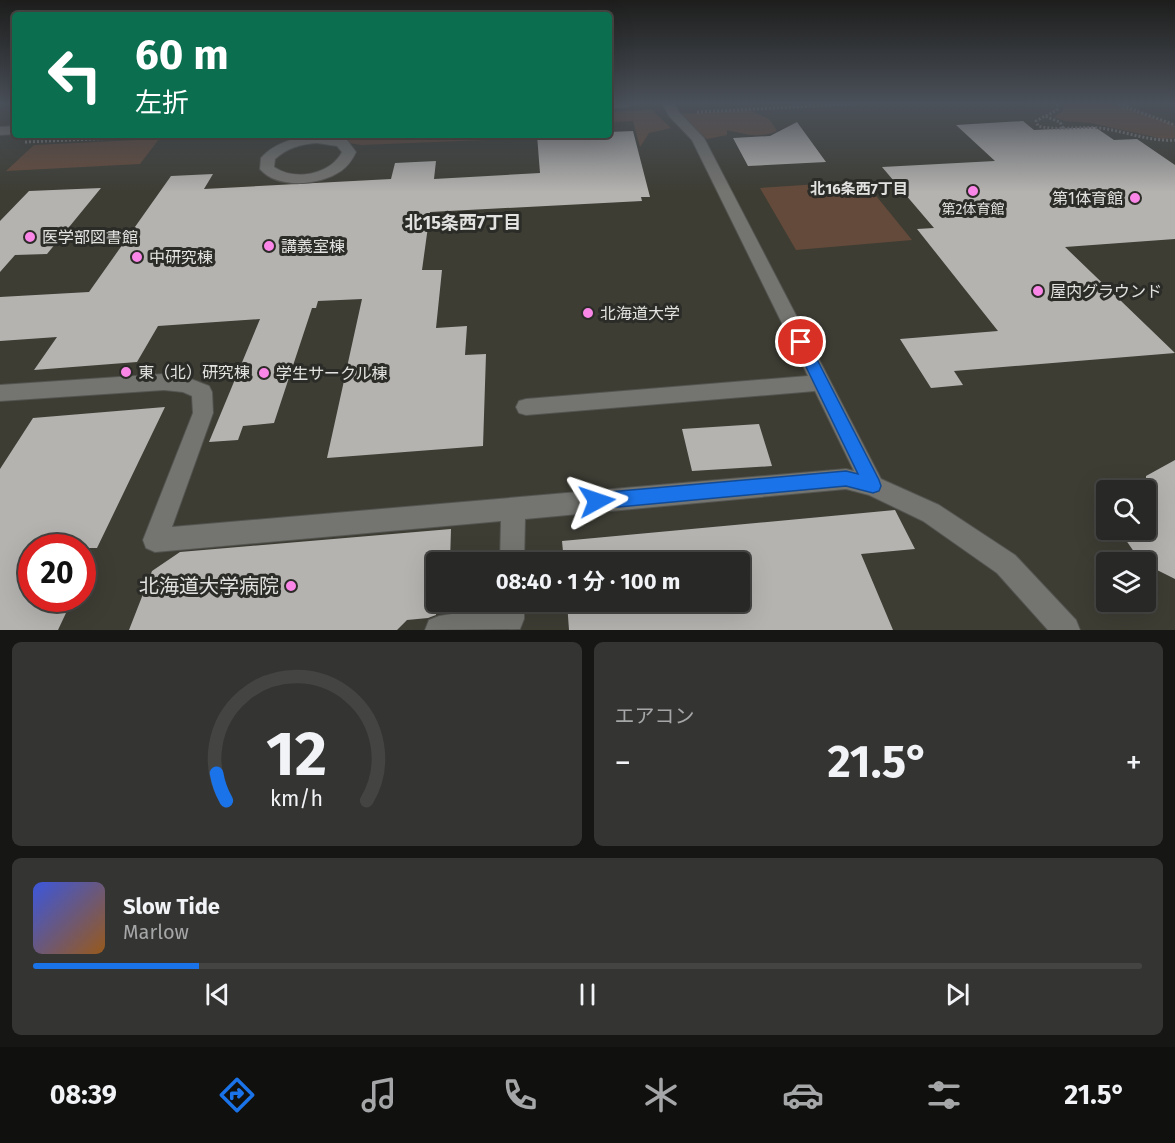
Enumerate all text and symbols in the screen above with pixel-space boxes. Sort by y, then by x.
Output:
text: 60 m [135,30,229,80]
icon: left [36,36,114,114]
text: 左折 [135,87,189,119]
district label: 北16条西7丁目 [810,180,908,198]
marker: 第2体育館 [966,184,980,198]
place label: 第1体育館 [1052,189,1123,208]
marker: 第1体育館 [1128,191,1142,205]
place label: 第2体育館 [942,201,1004,218]
district label: 北15条西7丁目 [405,212,521,234]
place label: 医学部図書館 [42,228,138,247]
marker: 医学部図書館 [23,230,37,244]
place label: 講義室棟 [281,237,345,256]
marker: 講義室棟 [262,239,276,253]
place label: 中研究棟 [149,248,213,267]
marker: 中研究棟 [130,250,144,264]
place label: 屋内グラウンド [1050,282,1162,301]
marker: 屋内グラウンド [1031,284,1045,298]
place label: 北海道大学 [600,304,680,323]
marker: 北海道大学 [581,306,595,320]
pin [775,316,826,367]
icon: arrive [784,325,817,358]
place label: 東（北）研究棟 [138,363,250,382]
place label: 学生サークル棟 [276,364,388,383]
marker: 東（北）研究棟 [119,365,133,379]
marker: 学生サークル棟 [257,366,271,380]
position arrow [565,469,629,533]
map controls [1096,480,1156,612]
button: search [1096,480,1156,540]
speed limit sign: 20 [18,534,96,612]
button: layers [1096,552,1156,612]
text: 08:40 · 1 分 · 100 m [496,568,680,595]
place label: 北海道大学病院 [139,574,279,598]
marker: 北海道大学病院 [284,579,298,593]
text: エアコン [615,704,695,728]
text: 12 [266,717,327,792]
text: 21.5° [828,735,929,789]
text: − [615,743,631,783]
text: + [1126,743,1142,783]
text: km/h [270,786,323,812]
text: Slow Tide [123,893,220,920]
text: Marlow [123,920,189,944]
icon: previous [201,978,234,1011]
icon: pause [571,978,604,1011]
icon: next [941,978,974,1011]
icon: directions [216,1074,258,1116]
icon: music [358,1074,400,1116]
icon: phone [499,1074,541,1116]
icon: climate [640,1074,682,1116]
icon: car [782,1074,824,1116]
icon: filters [923,1074,965,1116]
text: 08:39 [50,1079,117,1111]
text: 21.5° [1064,1079,1125,1111]

